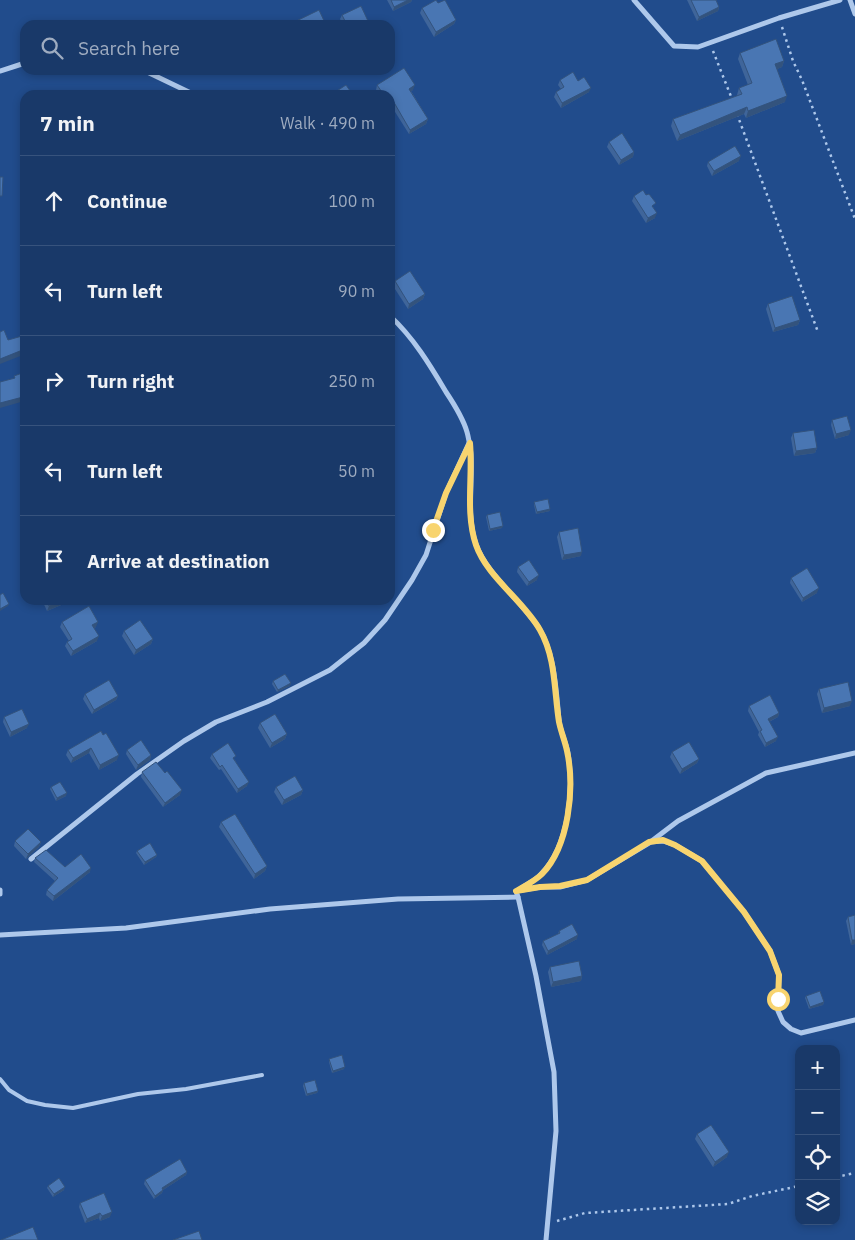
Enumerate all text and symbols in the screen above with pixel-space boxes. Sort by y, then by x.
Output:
search box [20,20,395,75]
icon: search [38,34,66,62]
text: Search here [78,36,180,60]
text: 7 min [40,109,95,137]
text: Walk · 490 m [280,113,375,133]
icon: ahead [40,187,68,215]
text: Continue [87,189,167,213]
text: 100 m [328,191,375,211]
icon: left [40,277,68,305]
text: Turn left [87,279,163,303]
text: 90 m [338,281,375,301]
icon: right [40,367,68,395]
text: Turn right [87,369,174,393]
text: 250 m [328,371,375,391]
icon: left [40,457,68,485]
text: Turn left [87,459,163,483]
text: 50 m [338,461,375,481]
route end [422,519,445,542]
icon: arrive [40,547,68,575]
text: Arrive at destination [87,549,270,573]
route start [767,988,790,1011]
map controls [795,1045,840,1225]
button: + [795,1045,840,1090]
button: − [795,1090,840,1135]
button: locate [795,1135,840,1180]
button: layers [795,1180,840,1225]

